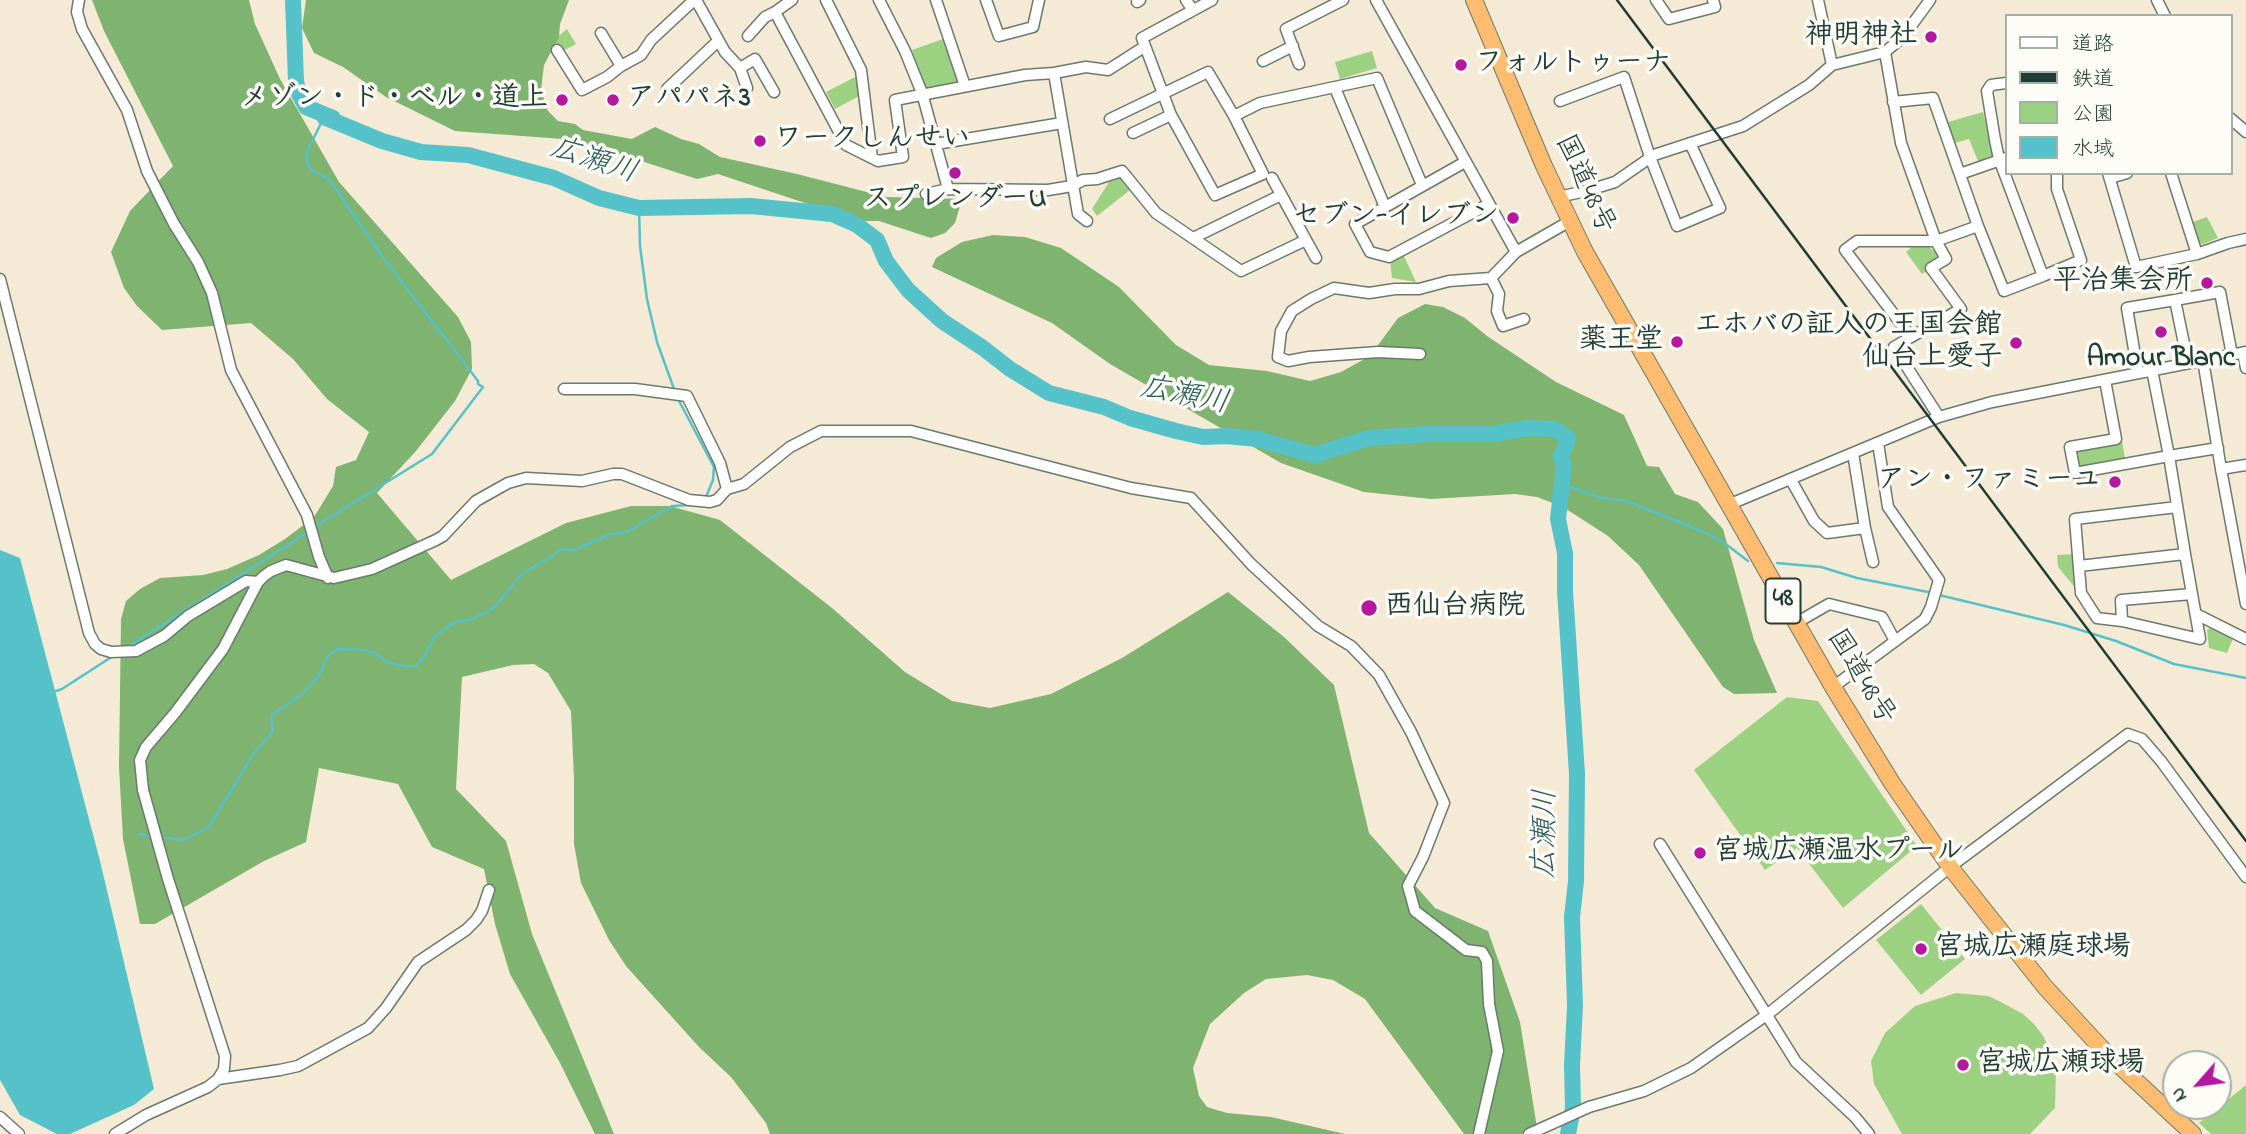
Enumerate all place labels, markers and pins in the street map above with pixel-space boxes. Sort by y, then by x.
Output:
place label: 神明神社 [1805,20,1917,54]
marker: 神明神社 [1923,29,1939,45]
place label: フォルトゥーナ [1475,48,1671,82]
marker: フォルトゥーナ [1453,57,1469,73]
place label: メゾン・ド・ベル・道上 [240,83,548,117]
place label: アパパネ3 [627,83,751,117]
marker: メゾン・ド・ベル・道上 [554,92,570,108]
marker: アパパネ3 [605,92,621,108]
place label: ワークしんせい [774,124,970,158]
marker: ワークしんせい [752,133,768,149]
marker: スプレンダーU [947,165,963,181]
place label: スプレンダーU [864,184,1046,218]
place label: セブン-イレブン [1293,201,1499,235]
marker: セブン-イレブン [1505,210,1521,226]
place label: 平治集会所 [2053,266,2193,300]
marker: 平治集会所 [2199,275,2215,291]
place label: エホバの証人の王国会館 仙台上愛子 [1694,310,2002,376]
marker: Amour Blanc [2153,324,2169,340]
place label: 薬王堂 [1579,325,1663,359]
marker: 薬王堂 [1669,334,1685,350]
marker: エホバの証人の王国会館 仙台上愛子 [2008,335,2024,351]
place label: Amour Blanc [2087,343,2235,377]
place label: アン・ファミーユ [1877,465,2101,499]
marker: アン・ファミーユ [2107,474,2123,490]
place label: 西仙台病院 [1385,591,1525,625]
marker: 西仙台病院 [1359,598,1379,618]
place label: 宮城広瀬温水プール [1714,836,1964,870]
marker: 宮城広瀬温水プール [1692,845,1708,861]
place label: 宮城広瀬庭球場 [1935,932,2131,966]
marker: 宮城広瀬庭球場 [1913,941,1929,957]
place label: 宮城広瀬球場 [1977,1048,2145,1082]
marker: 宮城広瀬球場 [1955,1057,1971,1073]

